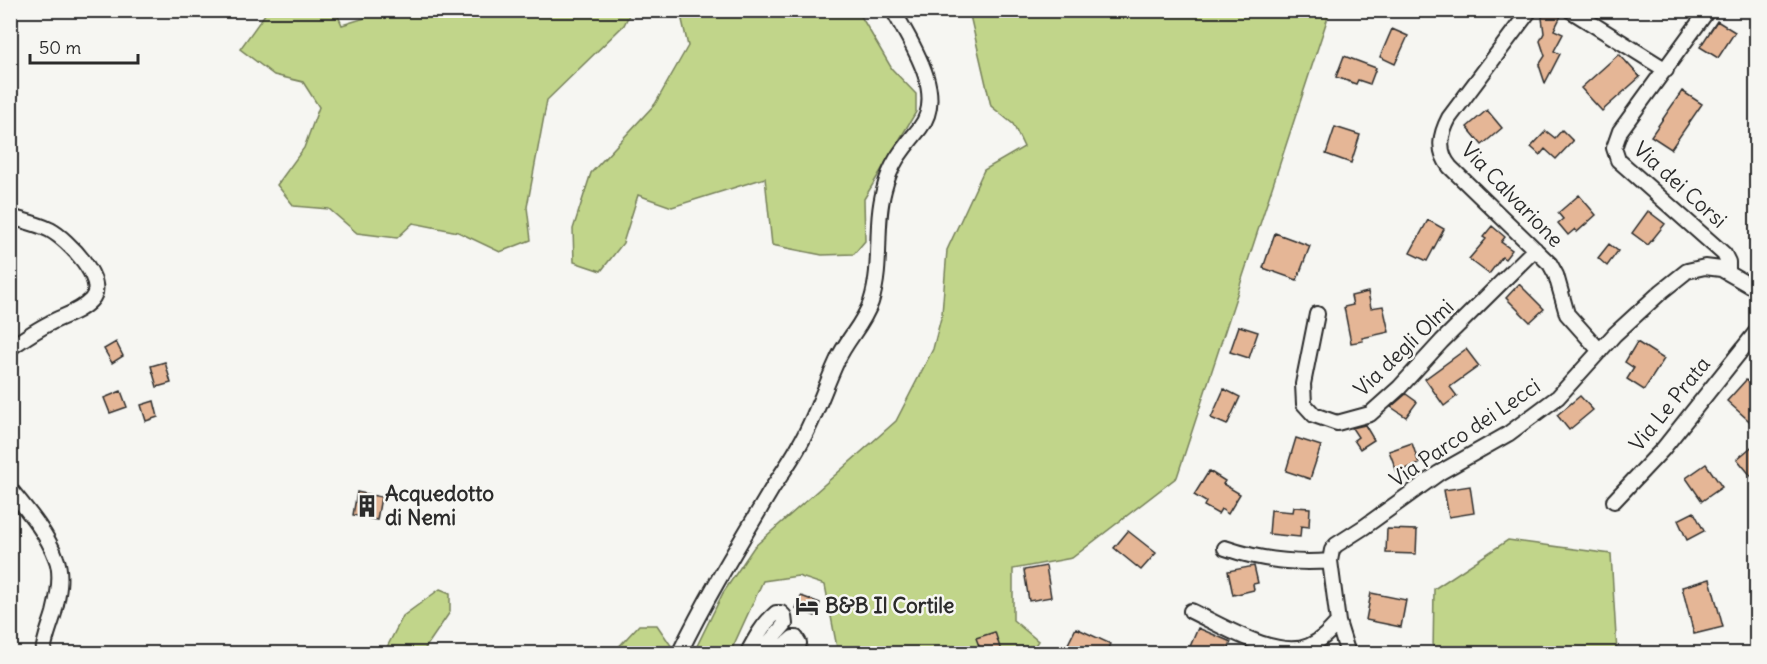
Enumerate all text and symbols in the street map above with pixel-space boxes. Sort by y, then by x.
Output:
scale bar [30,27,138,65]
text: 50 m [39,36,81,59]
street label: Via Calvarione [1455,136,1569,253]
street label: Via dei Corsi [1628,136,1733,234]
street label: Via degli Olmi [1348,293,1459,402]
street label: Via Le Prata [1623,351,1716,456]
street label: Via Parco dei Lecci [1384,372,1545,493]
place label: Acquedotto di Nemi [385,480,494,531]
building icon: Acquedotto di Nemi [354,493,380,519]
place label: B&B Il Cortile [825,592,954,619]
hotel icon: B&B Il Cortile [794,593,820,619]

